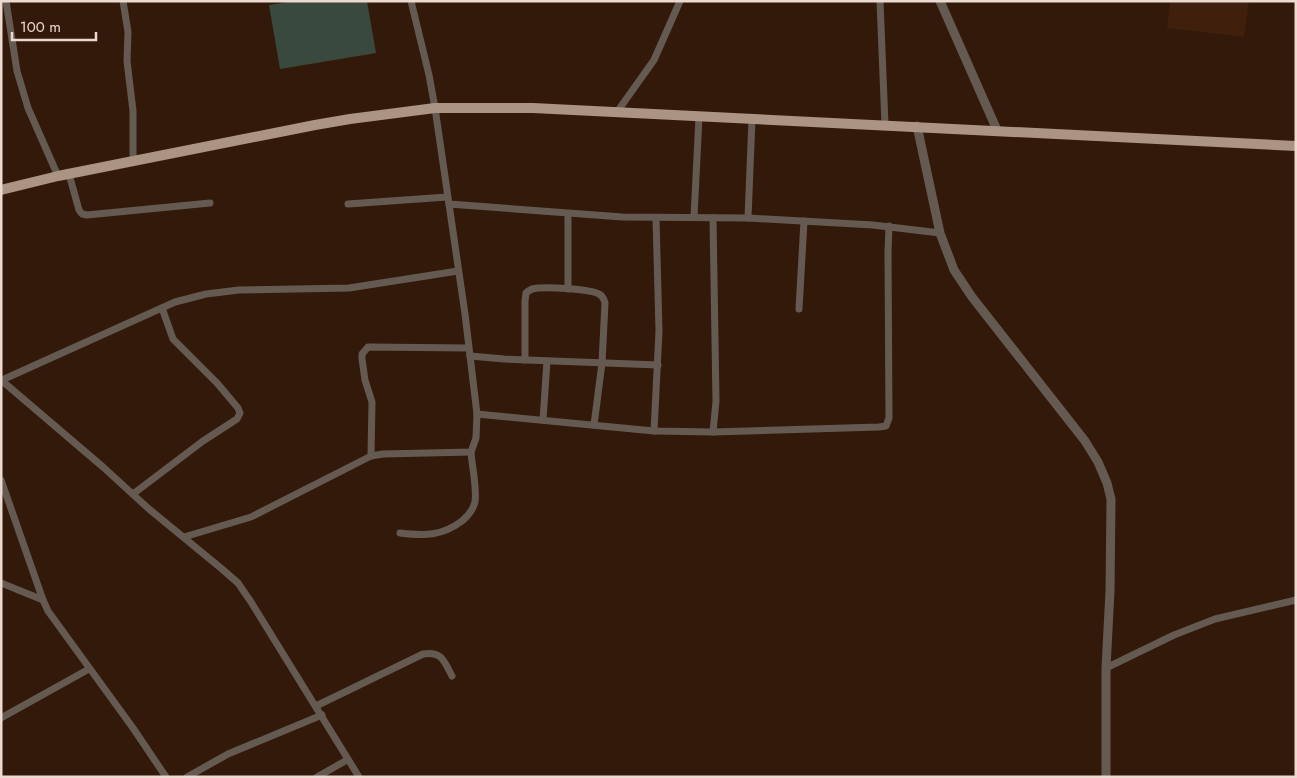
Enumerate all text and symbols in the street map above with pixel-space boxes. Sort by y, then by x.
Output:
scale bar [12,10,96,42]
text: 100 m [20,16,61,38]

